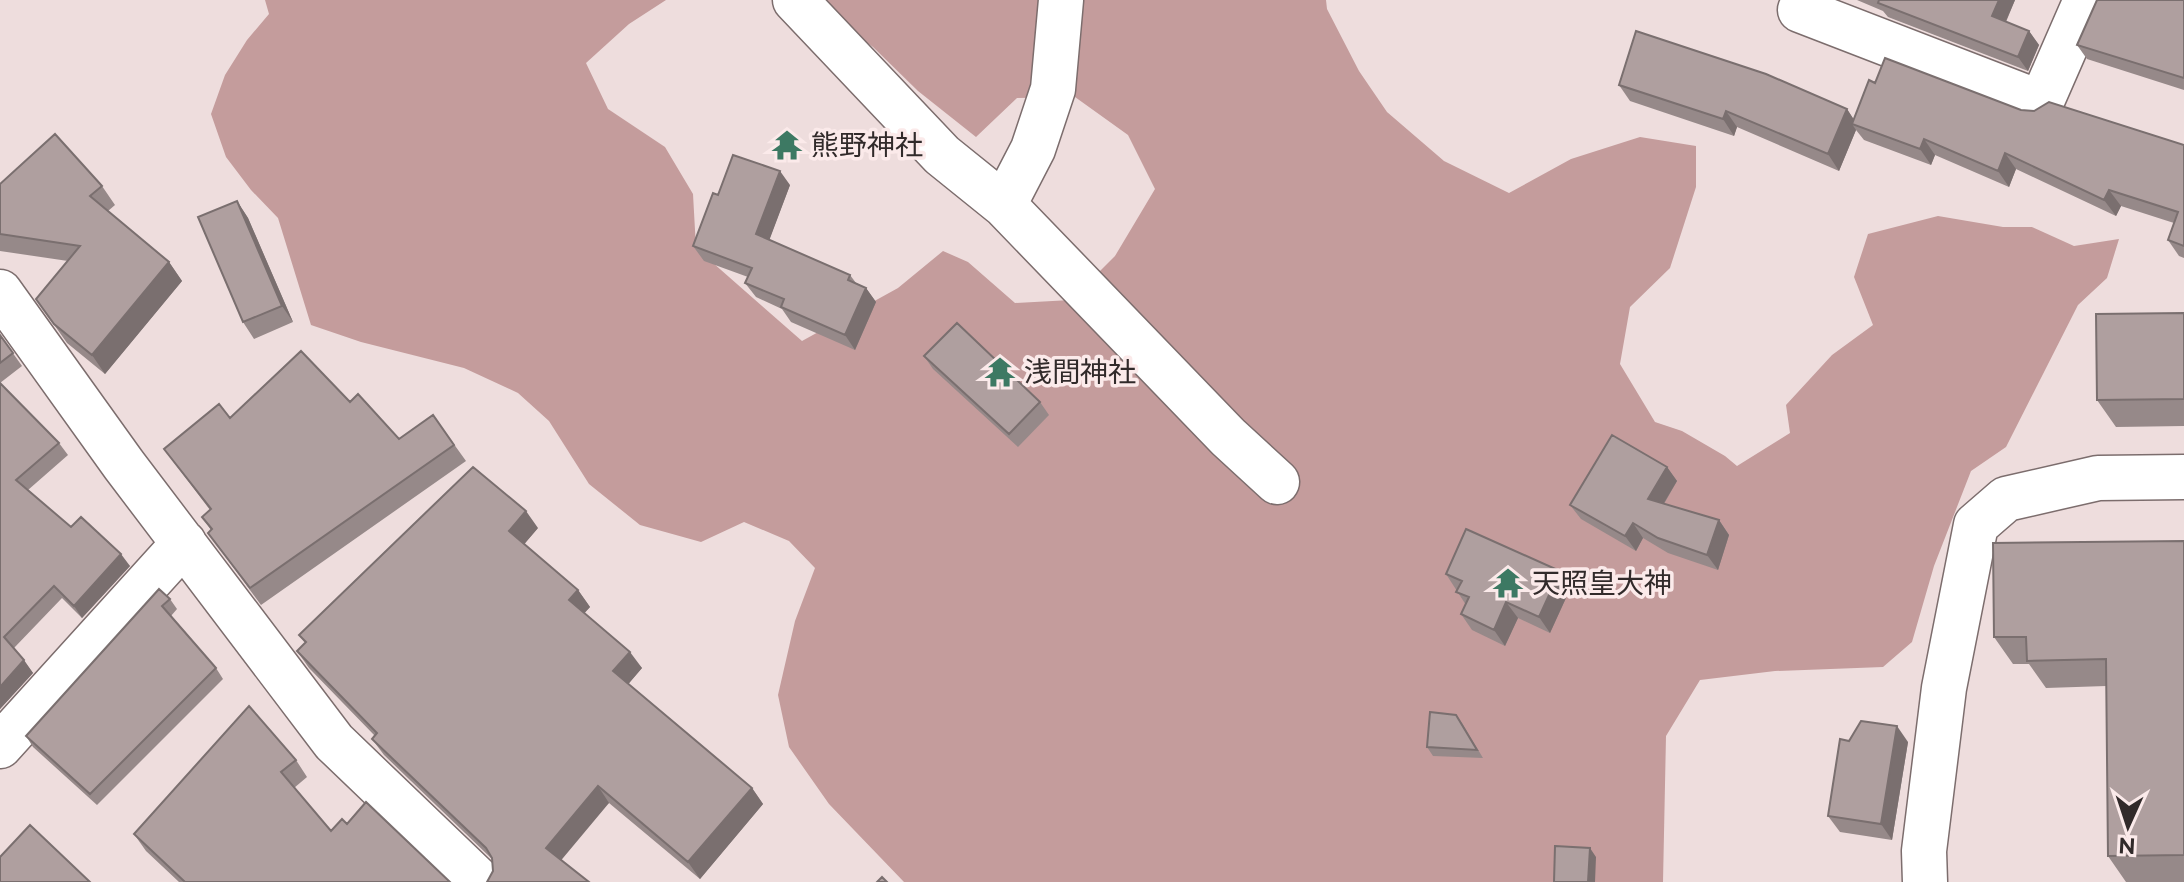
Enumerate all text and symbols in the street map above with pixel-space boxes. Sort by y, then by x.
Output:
temple icon: 熊野神社 [770,128,804,162]
place label: 熊野神社 [811,129,923,162]
temple icon: 浅間神社 [983,355,1017,389]
place label: 浅間神社 [1024,356,1136,389]
temple icon: 天照皇大神 [1491,566,1525,600]
place label: 天照皇大神 [1532,567,1672,600]
north arrow [2088,786,2168,866]
text: N [2118,833,2136,859]

